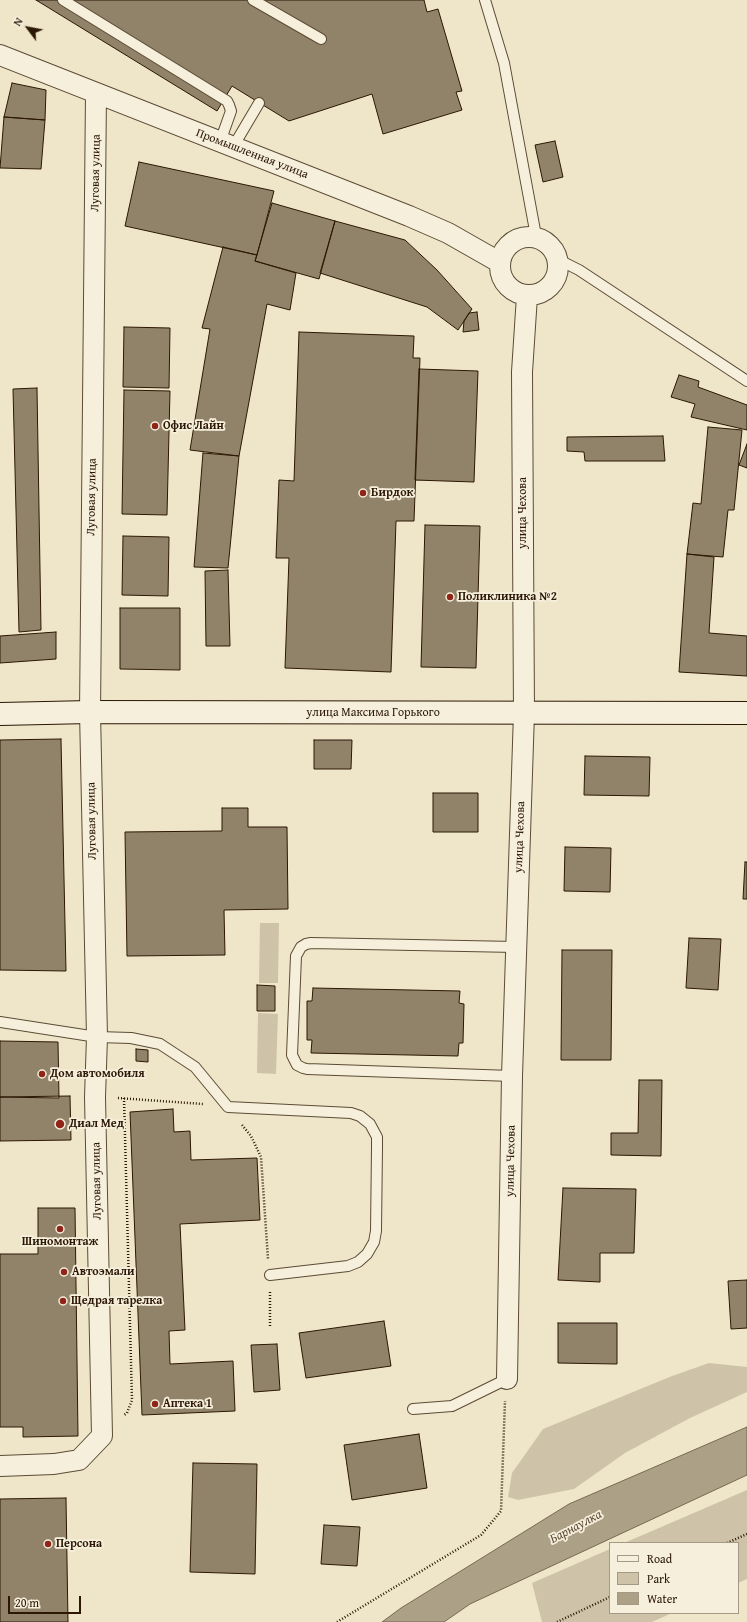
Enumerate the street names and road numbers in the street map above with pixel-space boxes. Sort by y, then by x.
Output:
street label: Промышленная улица [194,126,310,182]
street label: Луговая улица [88,134,104,212]
street label: Луговая улица [84,458,100,536]
street label: улица Чехова [516,477,530,549]
street label: улица Максима Горького [306,706,440,720]
street label: Луговая улица [84,782,100,860]
street label: улица Чехова [512,801,528,873]
street label: улица Чехова [503,1125,519,1197]
street label: Луговая улица [89,1142,105,1220]

